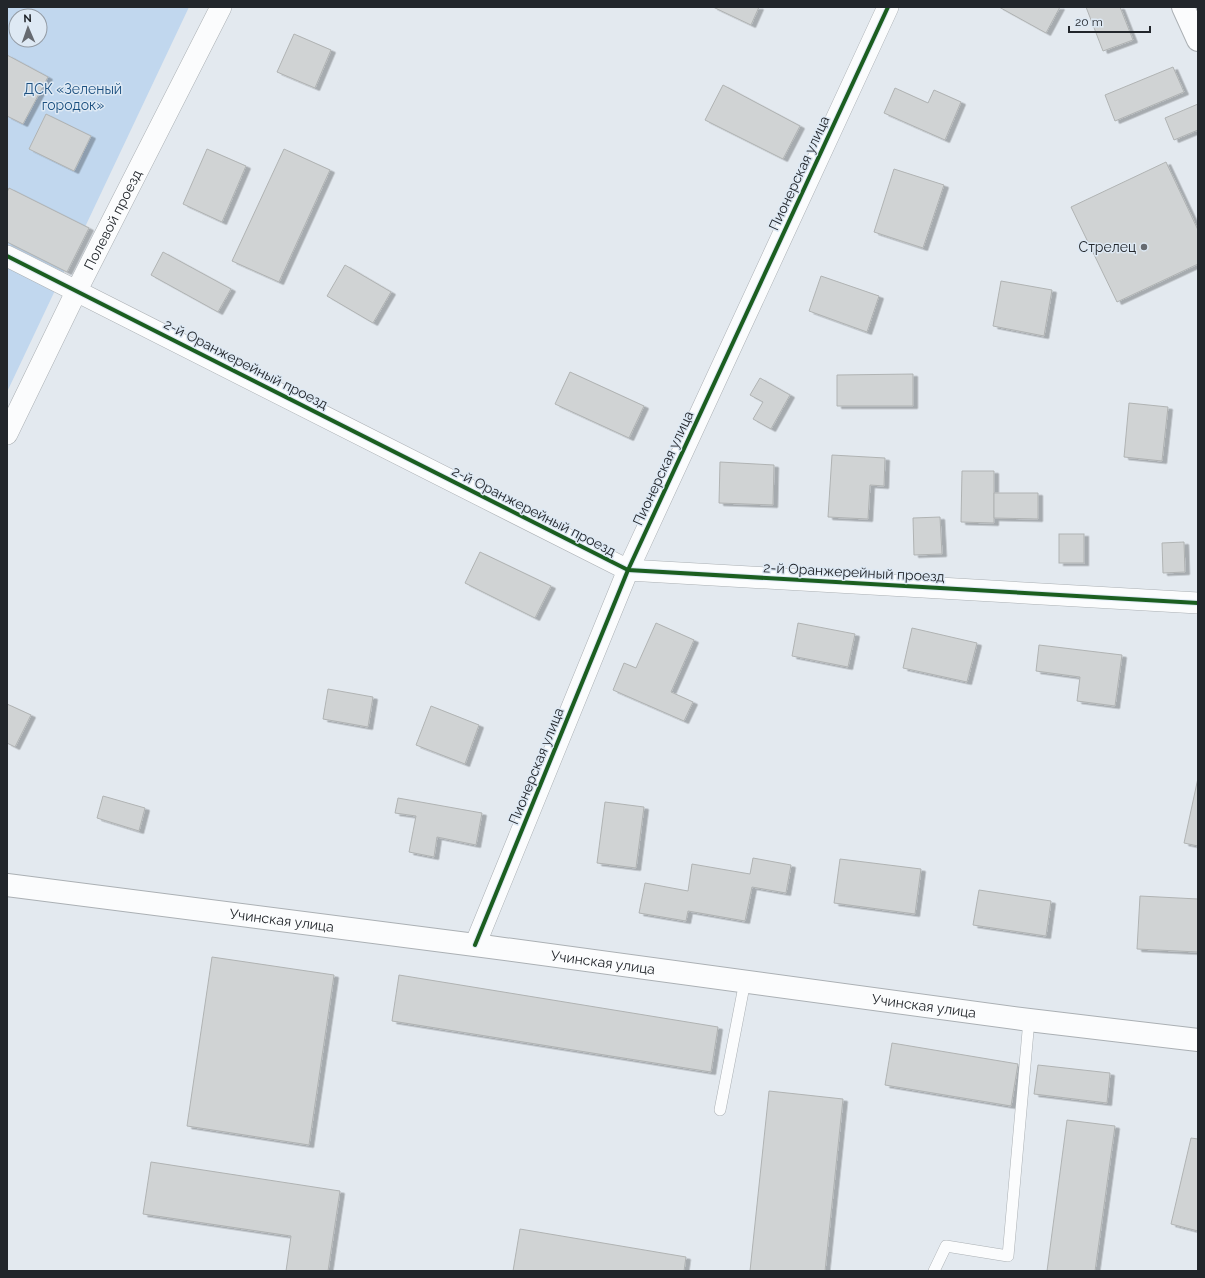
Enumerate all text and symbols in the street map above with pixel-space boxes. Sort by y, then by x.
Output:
north arrow [8,8,48,48]
scale bar [1069,8,1150,34]
text: N [23,12,32,25]
text: 20 m [1075,15,1103,29]
park label: ДСК «Зеленый городок» [24,81,122,113]
street label: Пионерская улица [765,113,833,233]
street label: Полевой проезд [81,167,145,272]
place label: Стрелец [1079,239,1136,255]
marker: Стрелец [1139,242,1149,252]
street label: 2-й Оранжерейный проезд [161,316,331,412]
street label: Пионерская улица [629,408,697,528]
street label: 2-й Оранжерейный проезд [449,463,619,559]
street label: 2-й Оранжерейный проезд [763,559,945,585]
street label: Пионерская улица [505,705,567,827]
street label: Учинская улица [229,906,335,935]
street label: Учинская улица [550,947,656,977]
street label: Учинская улица [871,991,977,1021]

